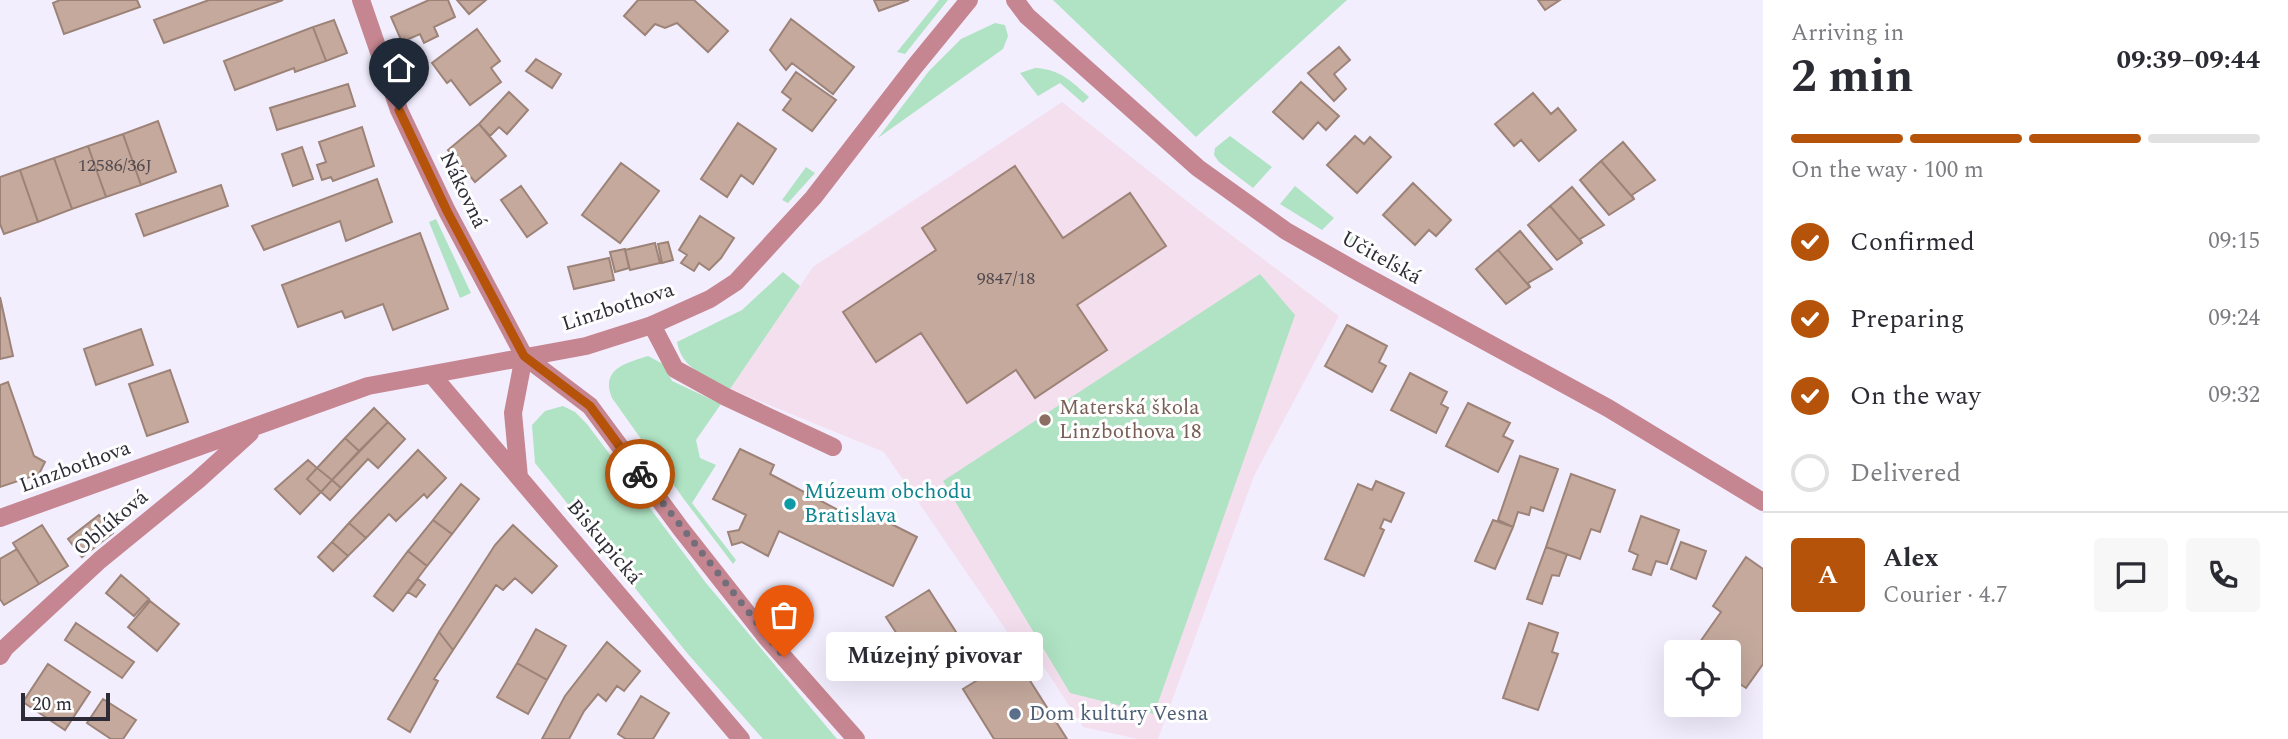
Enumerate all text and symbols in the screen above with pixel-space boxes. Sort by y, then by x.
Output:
text: Arriving in [1791,16,1904,51]
pin [369,38,429,110]
text: 09:39–09:44 [2116,40,2260,80]
text: 2 min [1791,42,1913,112]
icon: home [380,49,418,87]
street label: Nákovná [431,146,496,234]
house number: 12586/36J [78,152,152,179]
text: On the way · 100 m [1791,153,1984,188]
text: Confirmed [1850,222,1975,262]
street label: Učiteľská [1335,223,1428,294]
icon: check [1791,223,1829,261]
text: 09:15 [2208,224,2260,259]
house number: 9847/18 [977,265,1035,292]
street label: Linzbothova [558,274,679,340]
text: Preparing [1850,299,1964,339]
icon: check [1791,300,1829,338]
text: 09:24 [2208,301,2260,336]
text: On the way [1850,376,1981,416]
icon: check [1791,377,1829,415]
text: 09:32 [2208,378,2260,413]
place label: Materská škola Linzbothova 18 [1059,392,1202,448]
marker: Materská škola Linzbothova 18 [1037,412,1053,428]
street label: Linzbothova [15,432,136,502]
courier [605,439,675,509]
text: Delivered [1850,453,1961,493]
icon: bike [621,455,659,493]
place label: Múzeum obchodu Bratislava [804,476,972,532]
street label: Oblúková [66,481,156,564]
street label: Biskupická [559,492,650,592]
marker: Múzeum obchodu Bratislava [782,496,798,512]
text: Alex [1883,538,1938,578]
button: chat [2094,538,2168,612]
button: phone [2186,538,2260,612]
text: A [1818,555,1838,595]
text: Courier · 4.7 [1883,578,2008,613]
pin [754,585,814,657]
icon: bag [765,596,803,634]
callout: Múzejný pivovar [826,632,1043,682]
text: Múzejný pivovar [847,639,1022,674]
map controls [1664,640,1741,717]
button: locate [1664,640,1741,717]
scale bar [21,690,110,722]
text: 20 m [32,690,72,719]
place label: Dom kultúry Vesna [1029,698,1209,730]
marker: Dom kultúry Vesna [1007,706,1023,722]

